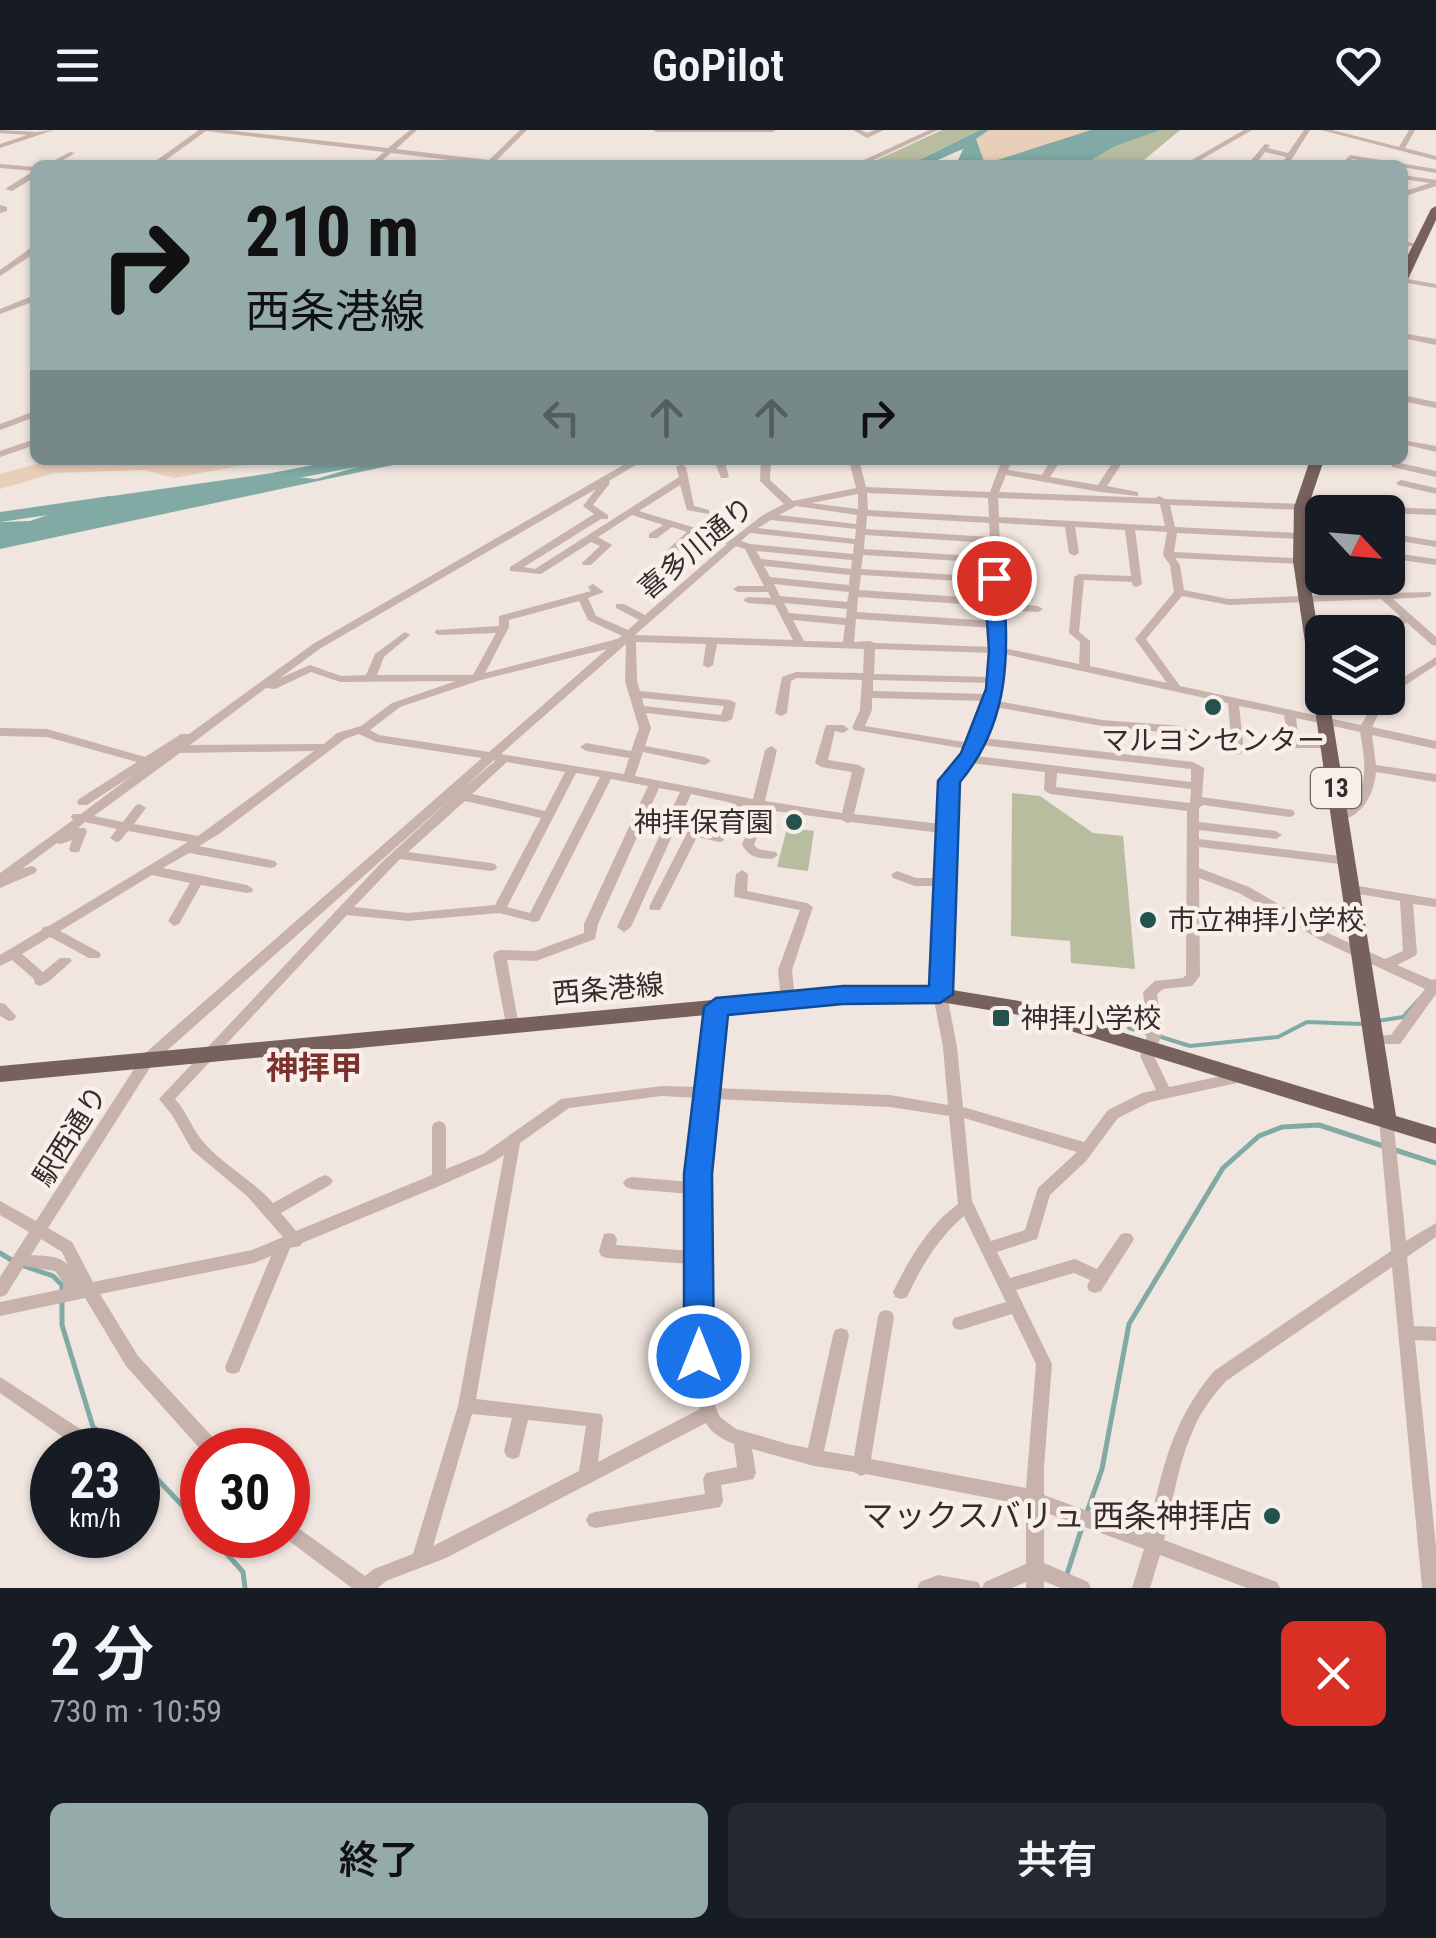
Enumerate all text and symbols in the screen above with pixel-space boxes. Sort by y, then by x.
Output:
icon: menu [50,38,105,93]
icon: heart [1331,38,1386,93]
text: GoPilot [652,39,784,92]
text: 210 m [245,191,419,273]
icon: right [80,200,210,330]
text: 西条港線 [245,285,425,338]
icon: left [534,390,589,445]
icon: ahead [639,390,694,445]
icon: ahead [744,390,799,445]
icon: right [849,390,904,445]
street label: 喜多川通り [632,490,760,606]
north arrow [1305,495,1405,595]
map controls [1305,495,1405,715]
pin [952,536,1037,621]
icon: arrive [967,551,1022,606]
button: layers [1305,615,1405,715]
marker: マルヨシセンター [1202,696,1224,718]
place label: マルヨシセンター [1101,724,1325,757]
road number: 13 [1311,768,1361,808]
place label: 神拝保育園 [634,806,774,839]
marker: 神拝保育園 [783,811,805,833]
place label: 市立神拝小学校 [1168,904,1364,937]
marker: 市立神拝小学校 [1137,909,1159,931]
street label: 西条港線 [551,968,665,1010]
place label: 神拝小学校 [1021,1002,1161,1035]
marker: 神拝小学校 [990,1007,1012,1029]
district label: 神拝甲 [266,1049,362,1087]
street label: 駅西通り [26,1080,114,1192]
position arrow [647,1304,751,1408]
speed limit sign: 30 [180,1428,310,1558]
text: 23 [70,1452,120,1510]
place label: マックスバリュ 西条神拝店 [862,1497,1252,1535]
text: km/h [69,1504,121,1533]
marker: マックスバリュ 西条神拝店 [1261,1505,1283,1527]
text: 2 分 [50,1619,154,1690]
button: close [1281,1621,1386,1726]
text: 730 m · 10:59 [50,1692,222,1730]
button: 終了 [50,1803,708,1918]
button: 共有 [728,1803,1386,1918]

